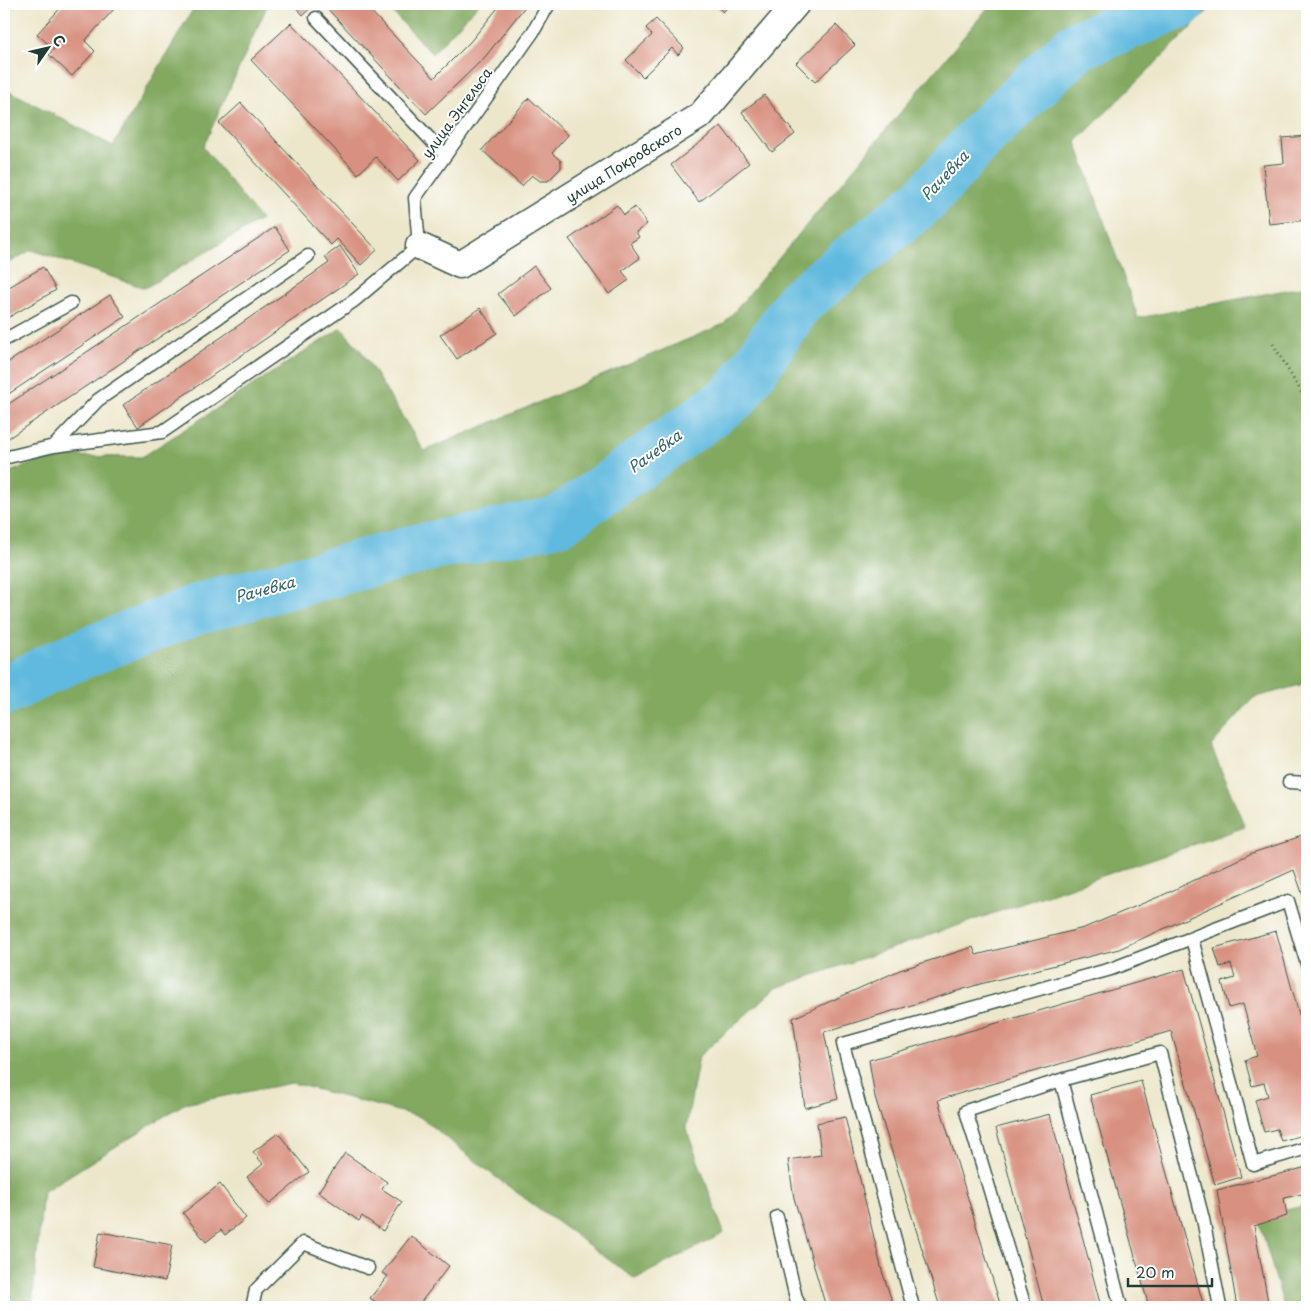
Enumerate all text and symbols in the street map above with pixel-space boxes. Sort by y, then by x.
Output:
north arrow [22,22,72,72]
text: С [48,30,71,51]
street label: улица Энгельса [416,63,497,163]
street label: улица Покровского [562,119,686,208]
water label: Рачевка [915,144,974,205]
water label: Рачевка [623,423,686,478]
water label: Рачевка [232,569,298,608]
scale bar [1128,1256,1212,1288]
text: 20 m [1136,1260,1175,1283]

